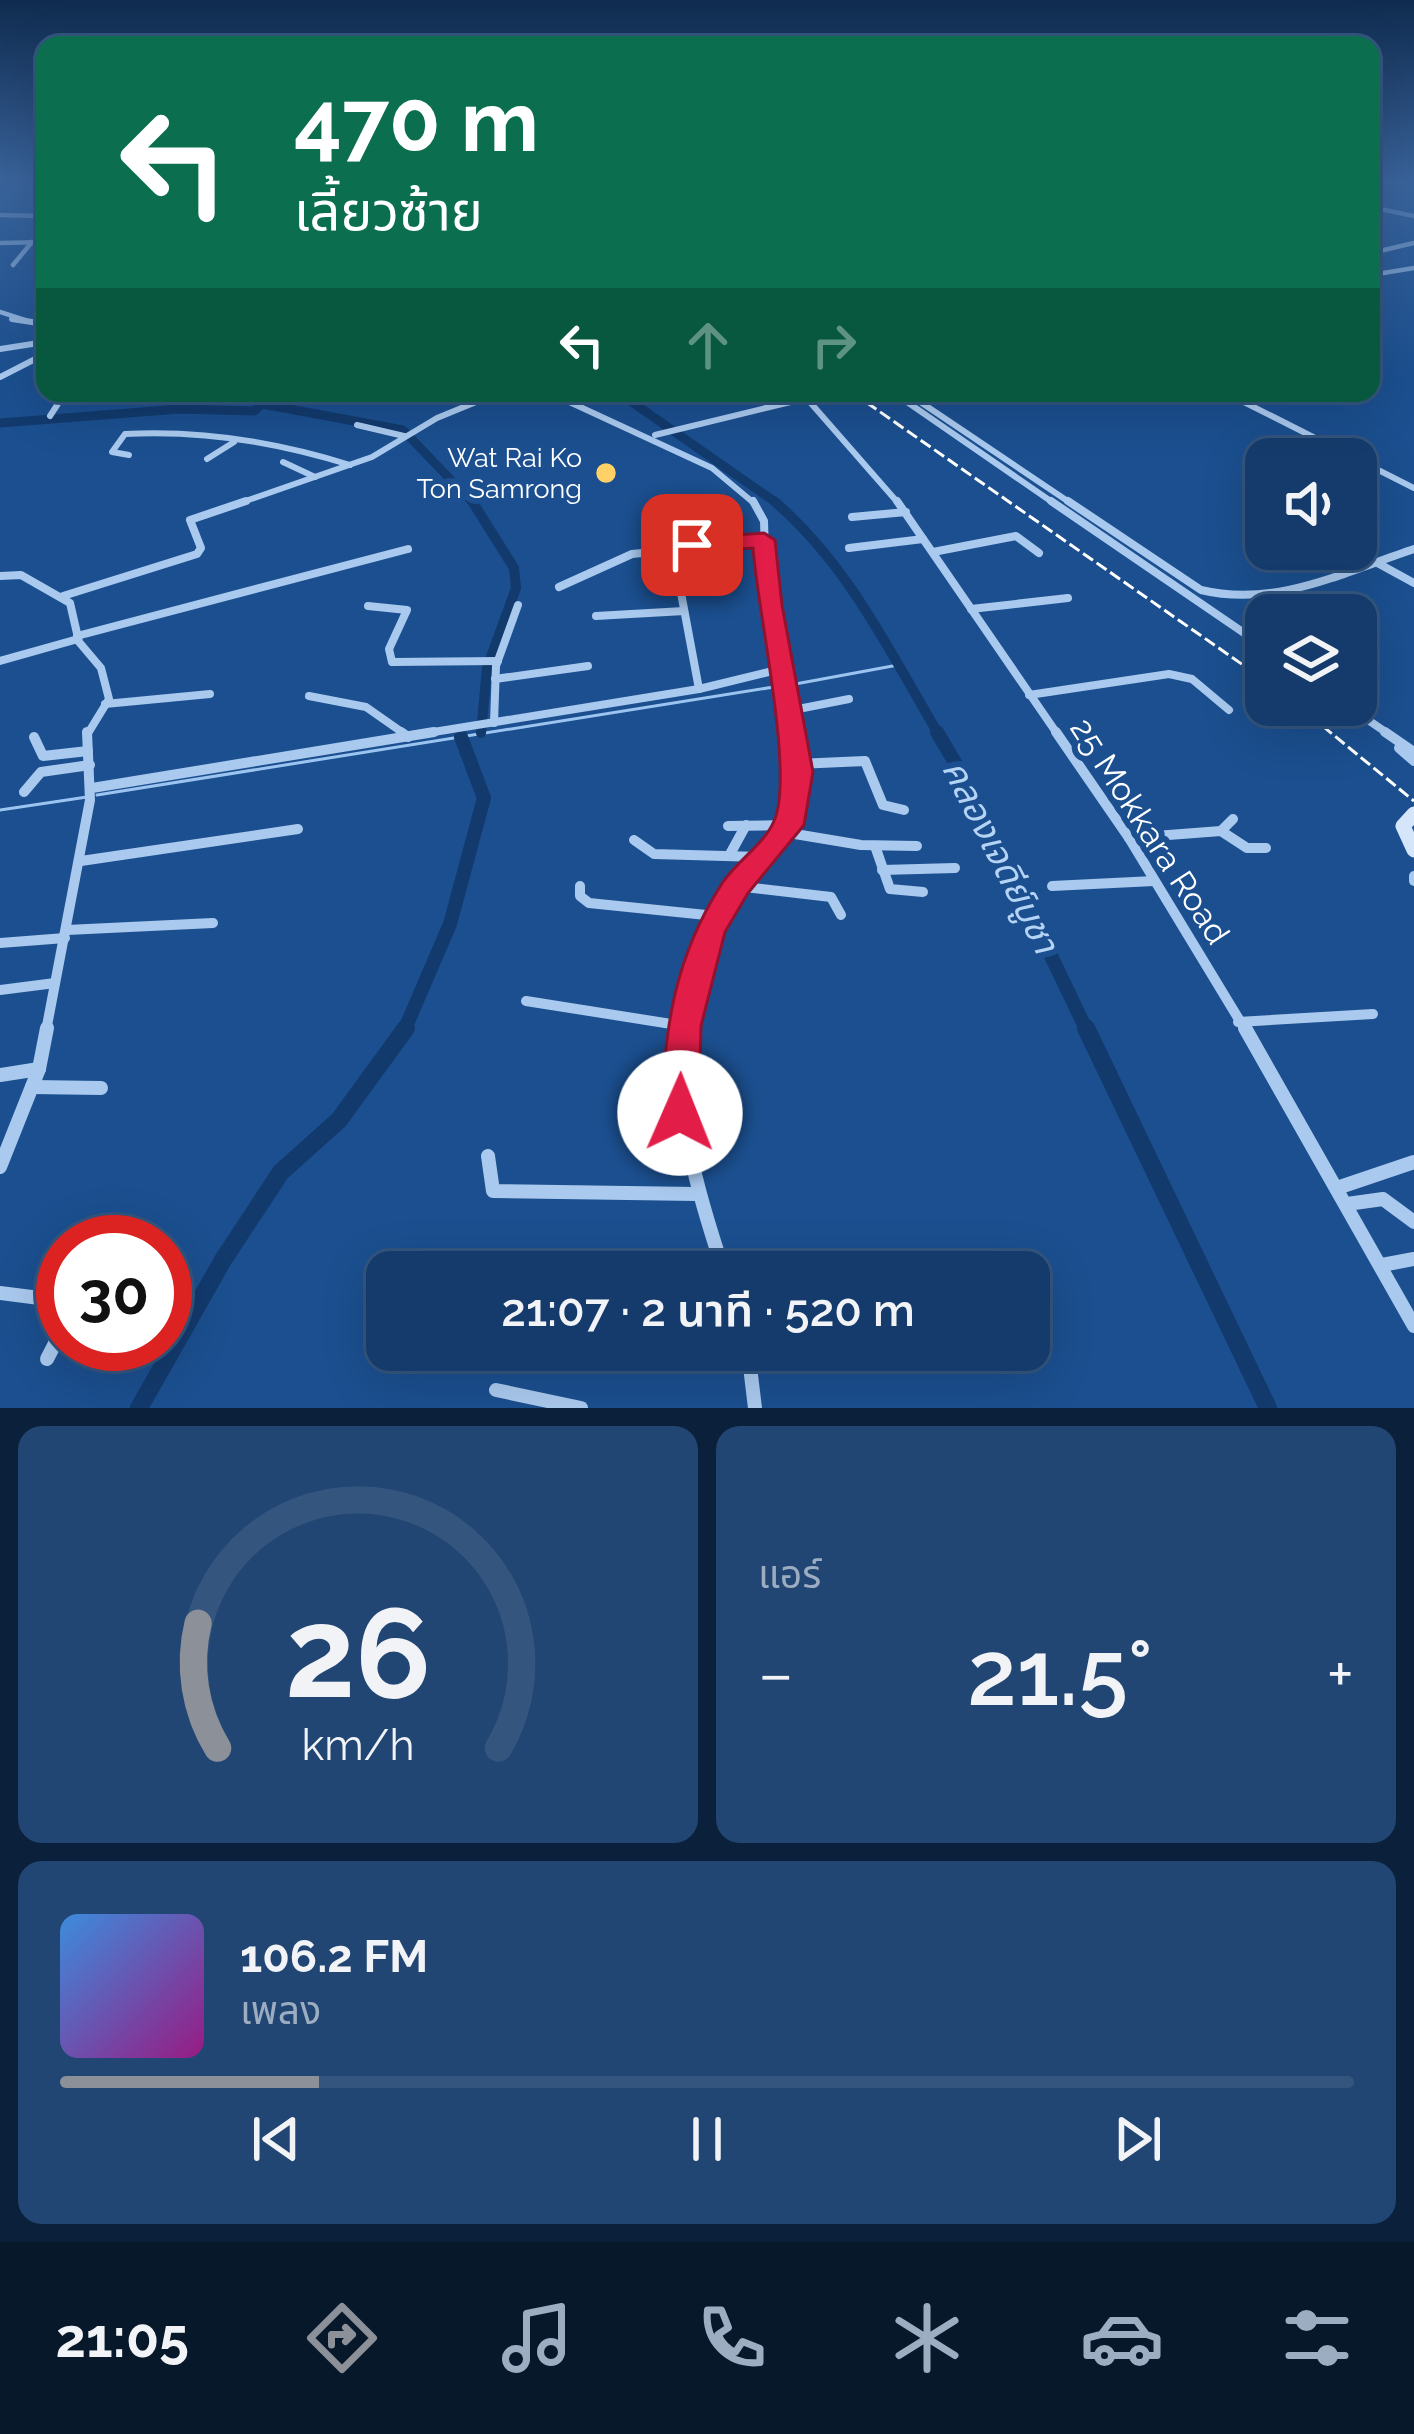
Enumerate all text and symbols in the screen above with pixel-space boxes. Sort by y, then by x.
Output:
text: 470 m [294,72,539,171]
icon: left [96,84,252,240]
text: เลี้ยวซ้าย [294,179,483,243]
icon: left [549,312,615,378]
icon: ahead [675,312,741,378]
icon: right [801,312,867,378]
map controls [1245,438,1377,726]
button: sound [1245,438,1377,570]
place label: Wat Rai Ko Ton Samrong [416,442,582,504]
marker: Wat Rai Ko Ton Samrong [593,460,619,486]
pin [641,494,743,596]
icon: arrive [659,512,725,578]
button: layers [1245,594,1377,726]
street label: 25 Mokkara Road [1062,711,1238,951]
water label: คลองเจดีย์บูชา [933,752,1068,962]
position arrow [617,1050,743,1176]
speed limit sign: 30 [36,1215,192,1371]
text: 21:07 · 2 นาที · 520 m [501,1284,915,1337]
text: แอร์ [758,1551,821,1597]
text: 26 [285,1580,431,1726]
text: 21.5° [967,1620,1153,1726]
text: − [758,1635,794,1712]
text: + [1327,1635,1354,1712]
text: km/h [301,1719,415,1769]
text: 106.2 FM [240,1930,428,1983]
text: เพลง [240,1987,321,2033]
icon: previous [243,2106,309,2172]
icon: pause [674,2106,740,2172]
icon: next [1105,2106,1171,2172]
icon: directions [300,2296,384,2380]
icon: music [495,2296,579,2380]
icon: phone [690,2296,774,2380]
icon: climate [885,2296,969,2380]
icon: car [1080,2296,1164,2380]
icon: filters [1275,2296,1359,2380]
text: 21:05 [55,2306,189,2370]

